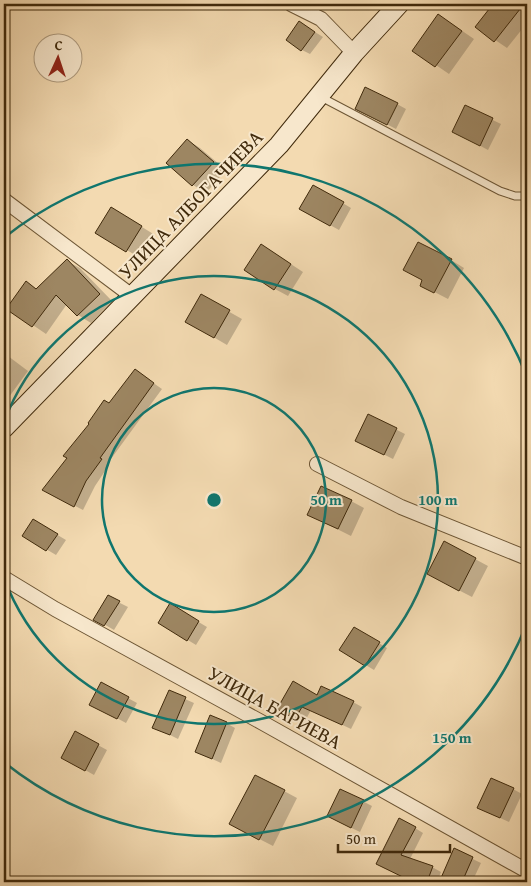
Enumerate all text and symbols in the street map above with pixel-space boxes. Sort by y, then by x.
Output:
north arrow [32,32,82,82]
text: С [54,35,63,55]
street label: УЛИЦА АЛБОГАЧИЕВА [111,123,269,285]
text: 50 m [310,489,342,510]
text: 100 m [418,489,458,510]
centre of rings [205,491,223,509]
street label: УЛИЦА БАРИЕВА [203,658,347,756]
text: 150 m [432,727,472,748]
scale bar [338,821,451,853]
text: 50 m [346,828,377,849]

